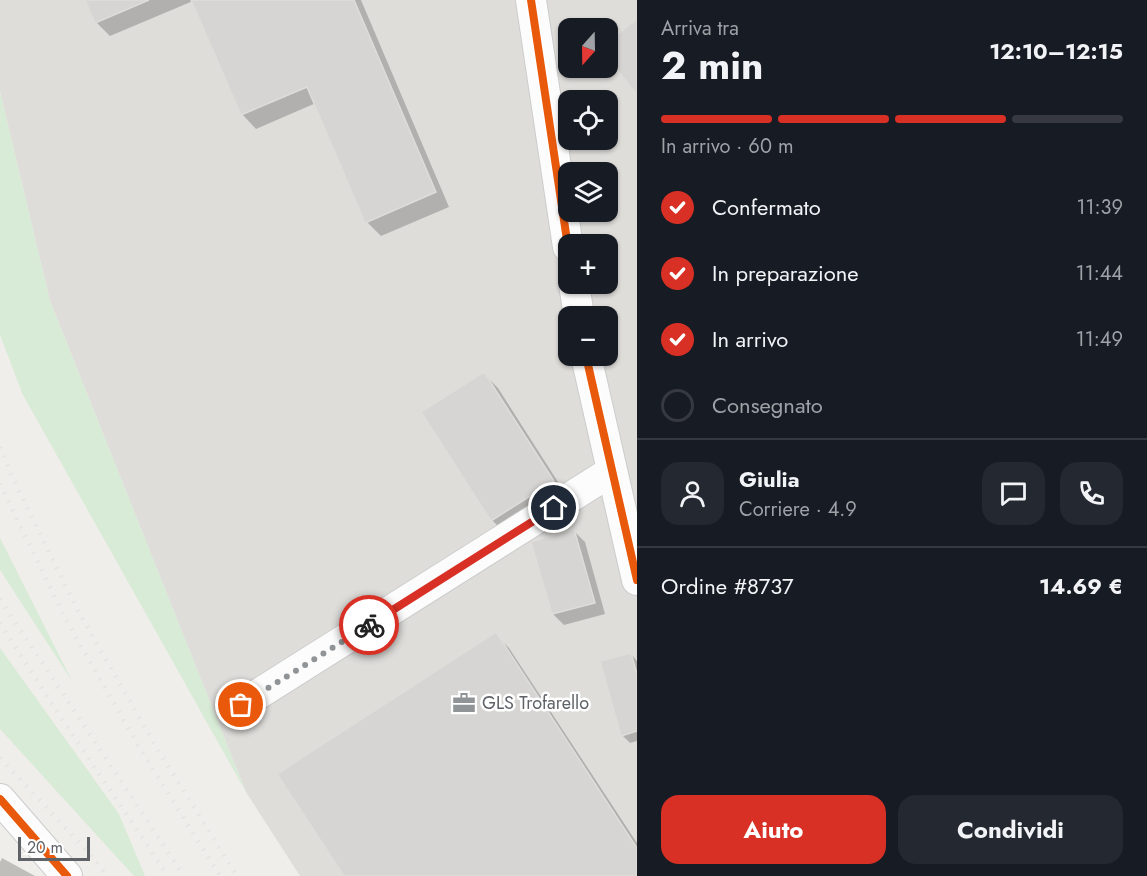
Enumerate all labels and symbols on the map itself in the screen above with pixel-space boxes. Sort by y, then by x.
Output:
north arrow [558,18,618,78]
pin [528,482,579,533]
courier [339,595,399,655]
pin [215,679,266,730]
office icon: GLS Trofarello [451,690,477,716]
place label: GLS Trofarello [482,690,589,716]
scale bar [18,834,90,862]

